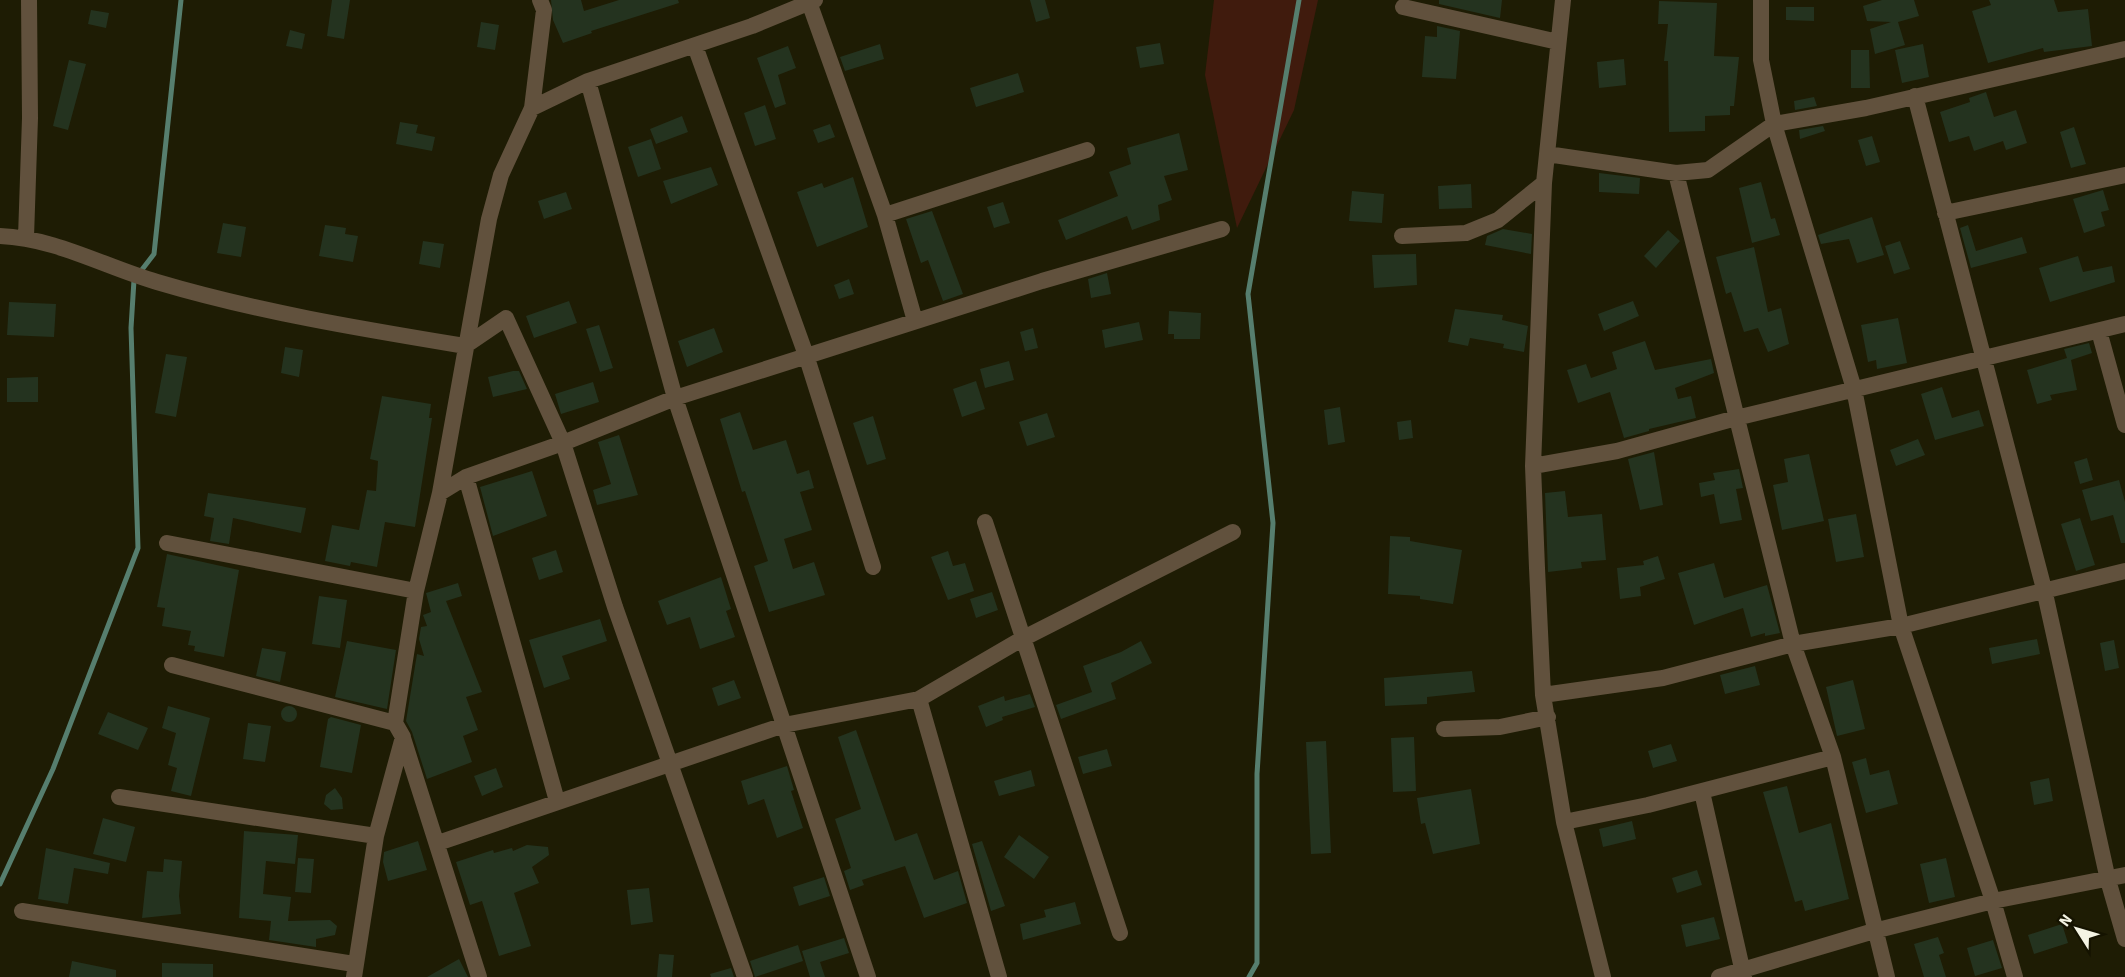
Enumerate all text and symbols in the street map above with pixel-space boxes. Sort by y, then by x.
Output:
north arrow [2047,899,2107,959]
text: N [2054,910,2078,931]

